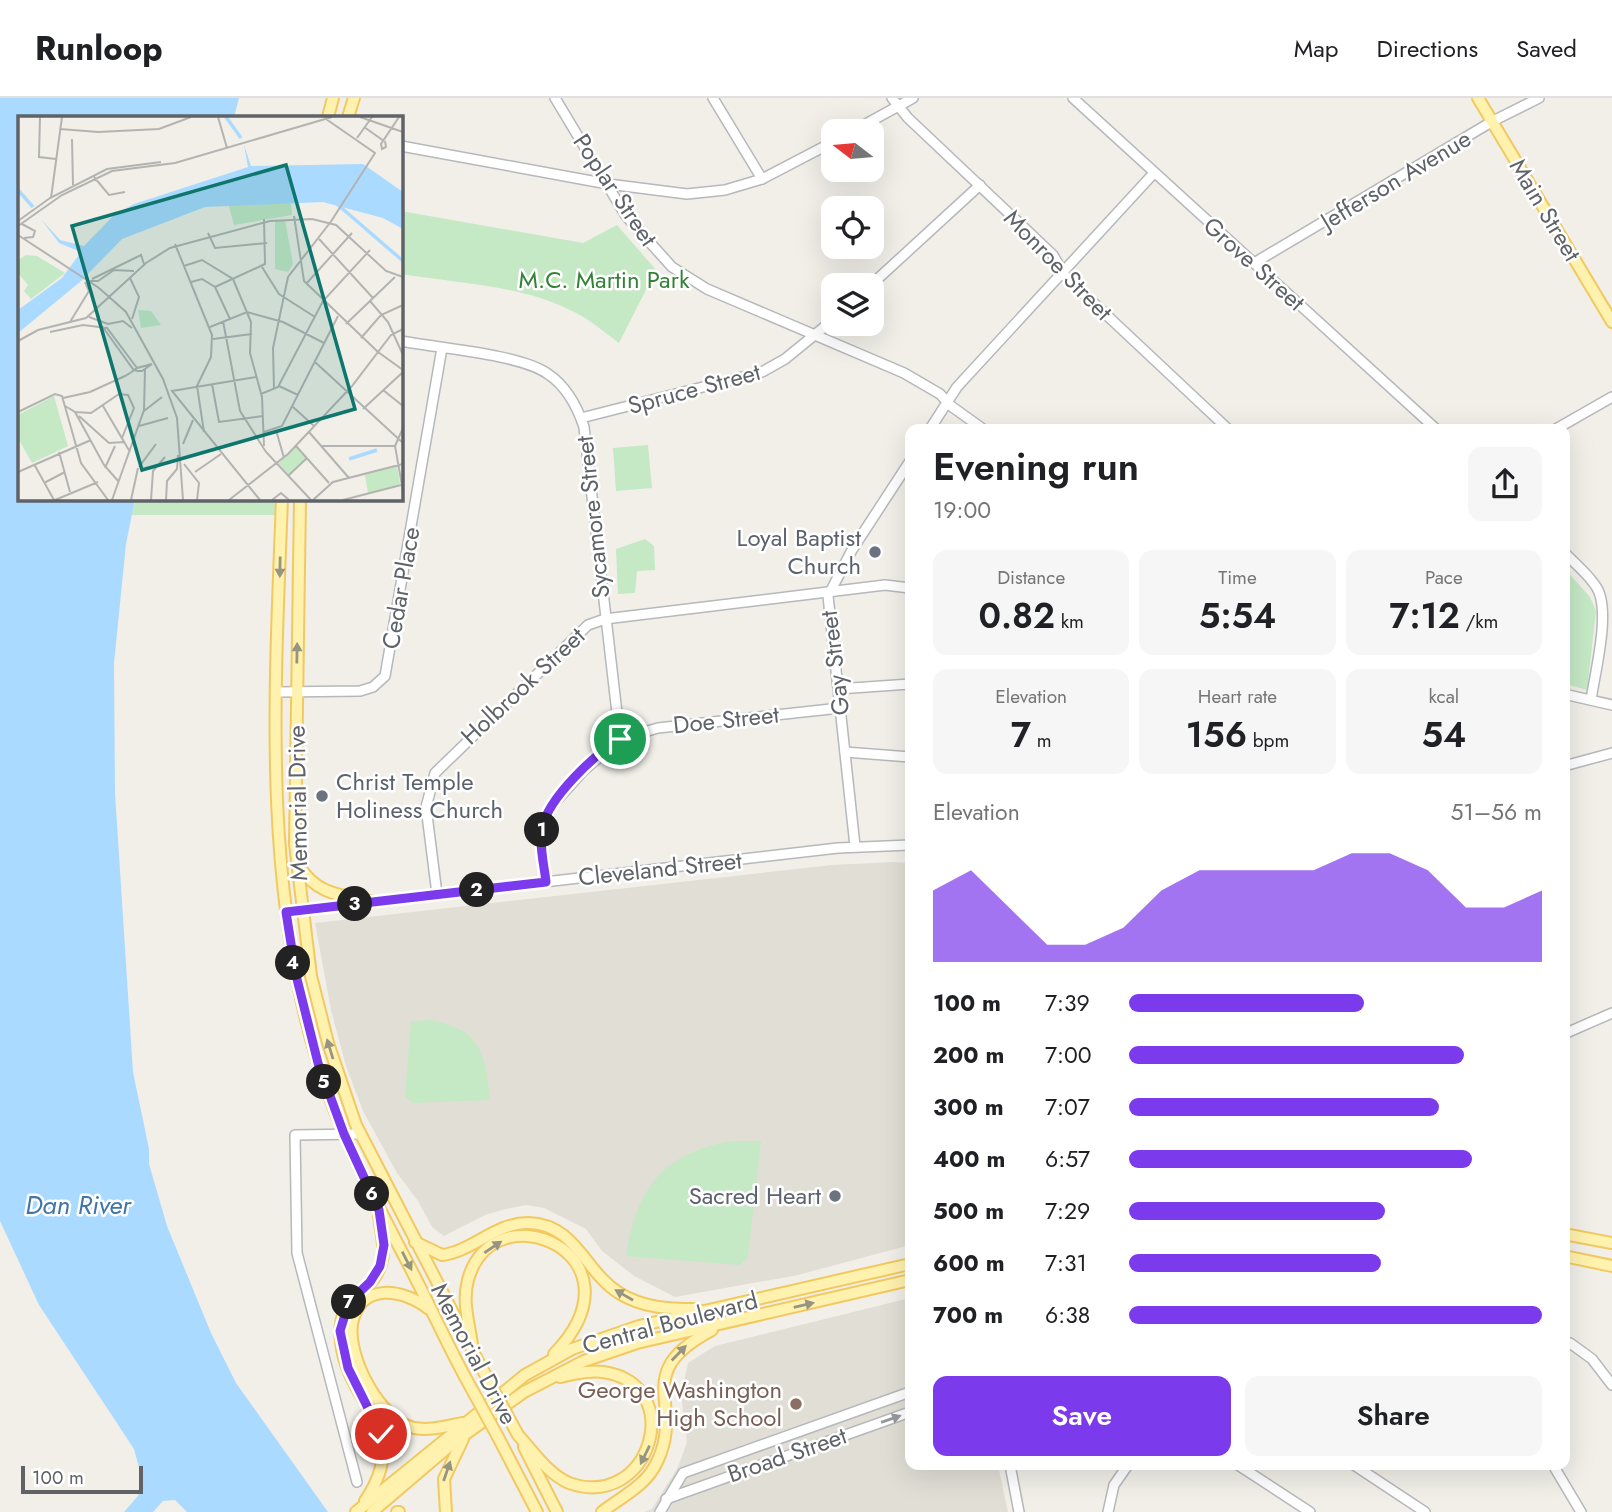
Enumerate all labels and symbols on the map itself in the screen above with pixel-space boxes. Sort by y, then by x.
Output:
inset map [18,116,402,500]
north arrow [821,119,884,182]
street label: Jefferson Avenue [1311,121,1478,240]
street label: Poplar Street [565,126,666,253]
street label: Main Street [1501,152,1590,268]
street label: Monroe Street [996,201,1121,328]
street label: Grove Street [1196,208,1313,319]
park label: M.C. Martin Park [519,262,690,297]
street label: Spruce Street [624,354,764,423]
street label: Sycamore Street [567,434,618,600]
place label: Loyal Baptist Church [737,520,861,583]
street label: Cedar Place [373,524,428,652]
marker: Loyal Baptist Church [867,544,883,560]
one-way arrow [275,556,286,578]
street label: Gay Street [811,609,858,717]
street label: Holbrook Street [453,619,593,753]
one-way arrow [291,642,303,664]
street label: Doe Street [671,697,781,742]
pin [590,709,650,769]
street label: Memorial Drive [279,725,316,881]
place label: Christ Temple Holiness Church [336,764,503,827]
marker: Christ Temple Holiness Church [314,788,330,804]
pin: 1 [524,812,560,848]
street label: Cleveland Street [576,842,744,894]
pin: 2 [460,872,494,908]
pin: 3 [338,886,372,922]
pin: 4 [276,946,310,980]
one-way arrow [324,1038,334,1059]
pin: 5 [306,1065,342,1100]
pin: 6 [354,1176,390,1212]
place label: Sacred Heart [689,1178,821,1213]
water label: Dan River [25,1186,132,1224]
marker: Sacred Heart [827,1188,843,1204]
one-way arrow [484,1240,502,1254]
one-way arrow [401,1251,412,1271]
street label: Memorial Drive [422,1277,526,1431]
street label: Central Boulevard [578,1282,761,1363]
pin: 7 [332,1284,366,1320]
one-way arrow [614,1289,634,1301]
one-way arrow [793,1299,815,1310]
one-way arrow [670,1345,686,1362]
place label: George Washington High School [578,1372,782,1435]
marker: George Washington High School [788,1396,804,1412]
pin [351,1404,411,1464]
one-way arrow [880,1413,901,1424]
street label: Broad Street [722,1418,851,1491]
one-way arrow [640,1446,652,1466]
one-way arrow [442,1460,453,1481]
scale bar [21,1463,144,1495]

